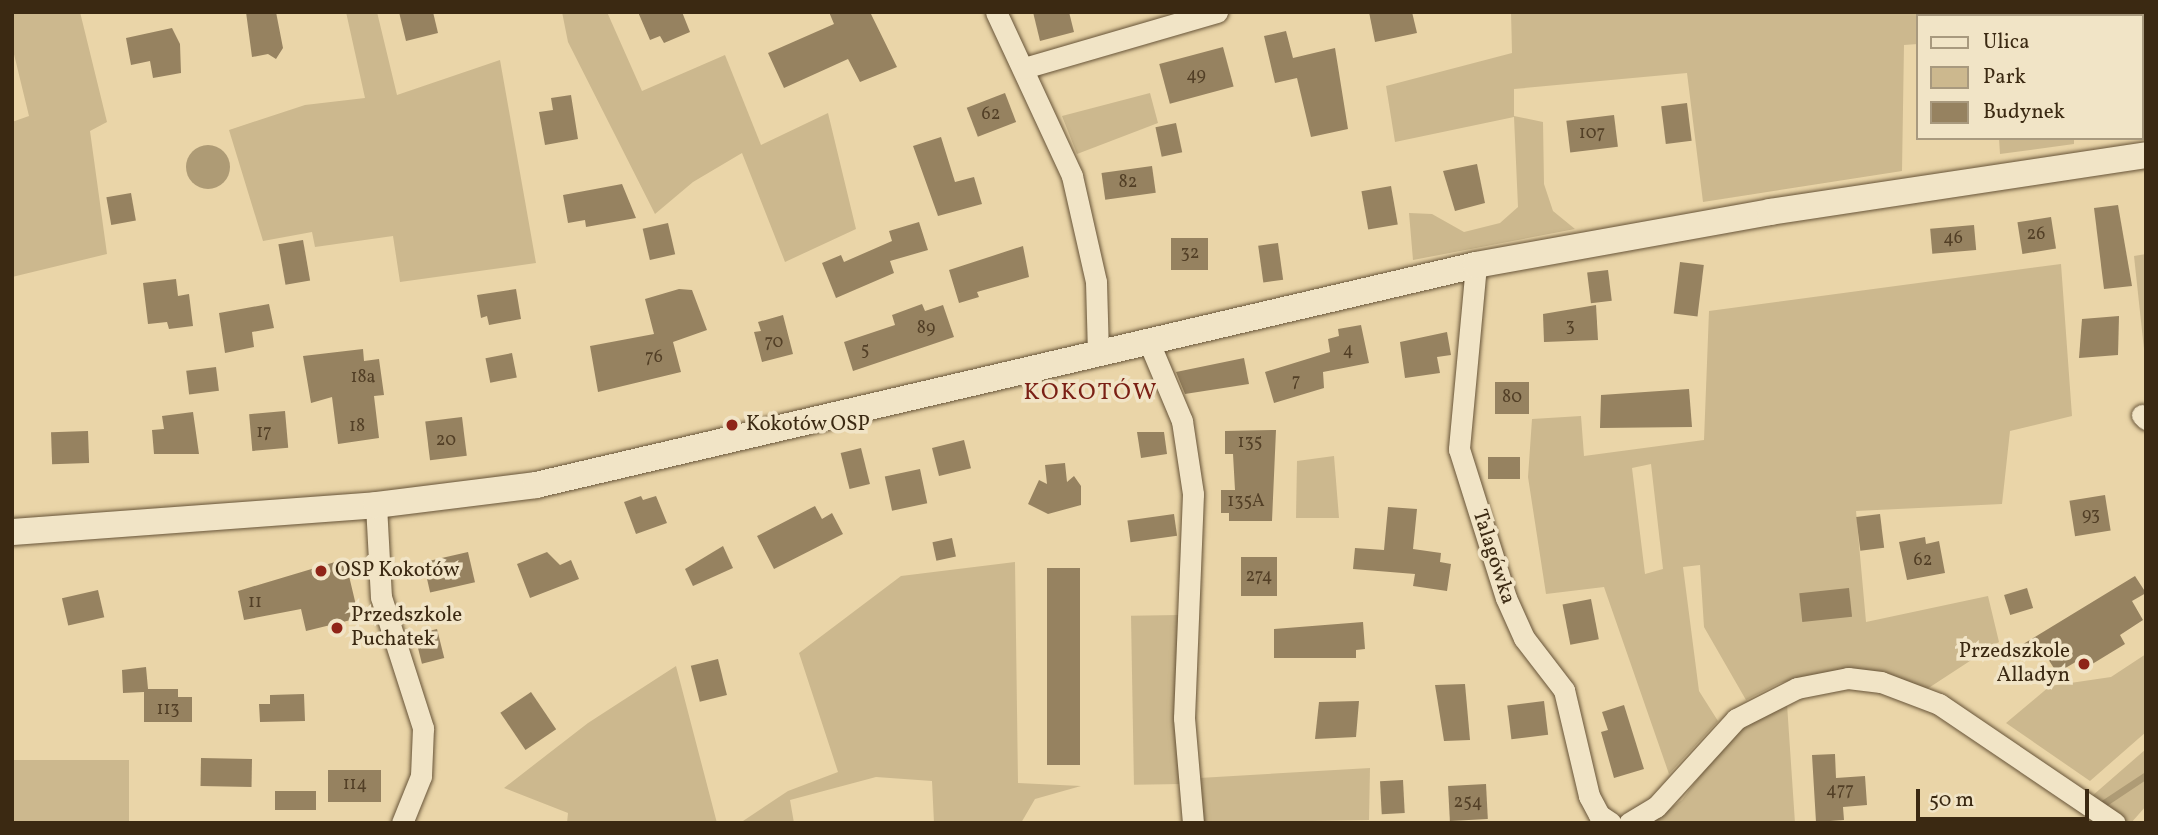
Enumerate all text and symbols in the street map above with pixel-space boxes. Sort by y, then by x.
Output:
legend [1916,14,2144,140]
text: Ulica [1983,28,2030,57]
text: Park [1983,63,2026,92]
house number: 49 [1186,65,1206,87]
text: Budynek [1983,98,2065,127]
house number: 62 [982,104,1000,126]
house number: 107 [1579,123,1605,145]
house number: 82 [1119,172,1137,194]
house number: 26 [2027,224,2045,246]
house number: 46 [1943,228,1963,250]
house number: 32 [1181,243,1199,265]
house number: 3 [1565,316,1575,338]
house number: 89 [917,318,935,340]
house number: 70 [765,332,783,354]
house number: 5 [861,340,869,362]
house number: 4 [1343,340,1353,362]
house number: 76 [645,347,663,369]
house number: 18a [350,367,376,389]
house number: 7 [1292,371,1300,393]
district label: KOKOTÓW [1024,380,1158,408]
house number: 80 [1502,387,1522,409]
place label: Kokotów OSP [746,412,870,438]
house number: 18 [349,416,365,438]
marker: Kokotów OSP [724,417,740,433]
house number: 17 [256,422,272,444]
house number: 20 [436,430,456,452]
house number: 135 [1238,432,1262,454]
house number: 135A [1227,491,1265,513]
house number: 93 [2082,505,2100,527]
street label: Talagówka [1466,506,1520,608]
house number: 62 [1914,550,1932,572]
place label: OSP Kokotów [335,558,459,584]
marker: OSP Kokotów [313,563,329,579]
house number: 274 [1246,566,1272,588]
house number: 11 [248,592,262,614]
place label: Przedszkole Puchatek [351,603,462,653]
marker: Przedszkole Puchatek [329,620,345,636]
place label: Przedszkole Alladyn [1959,639,2070,689]
marker: Przedszkole Alladyn [2076,656,2092,672]
house number: 113 [156,699,180,721]
house number: 114 [343,774,367,796]
scale bar [1920,776,2093,820]
house number: 477 [1826,780,1854,802]
text: 50 m [1929,786,1974,815]
house number: 254 [1453,792,1483,814]

